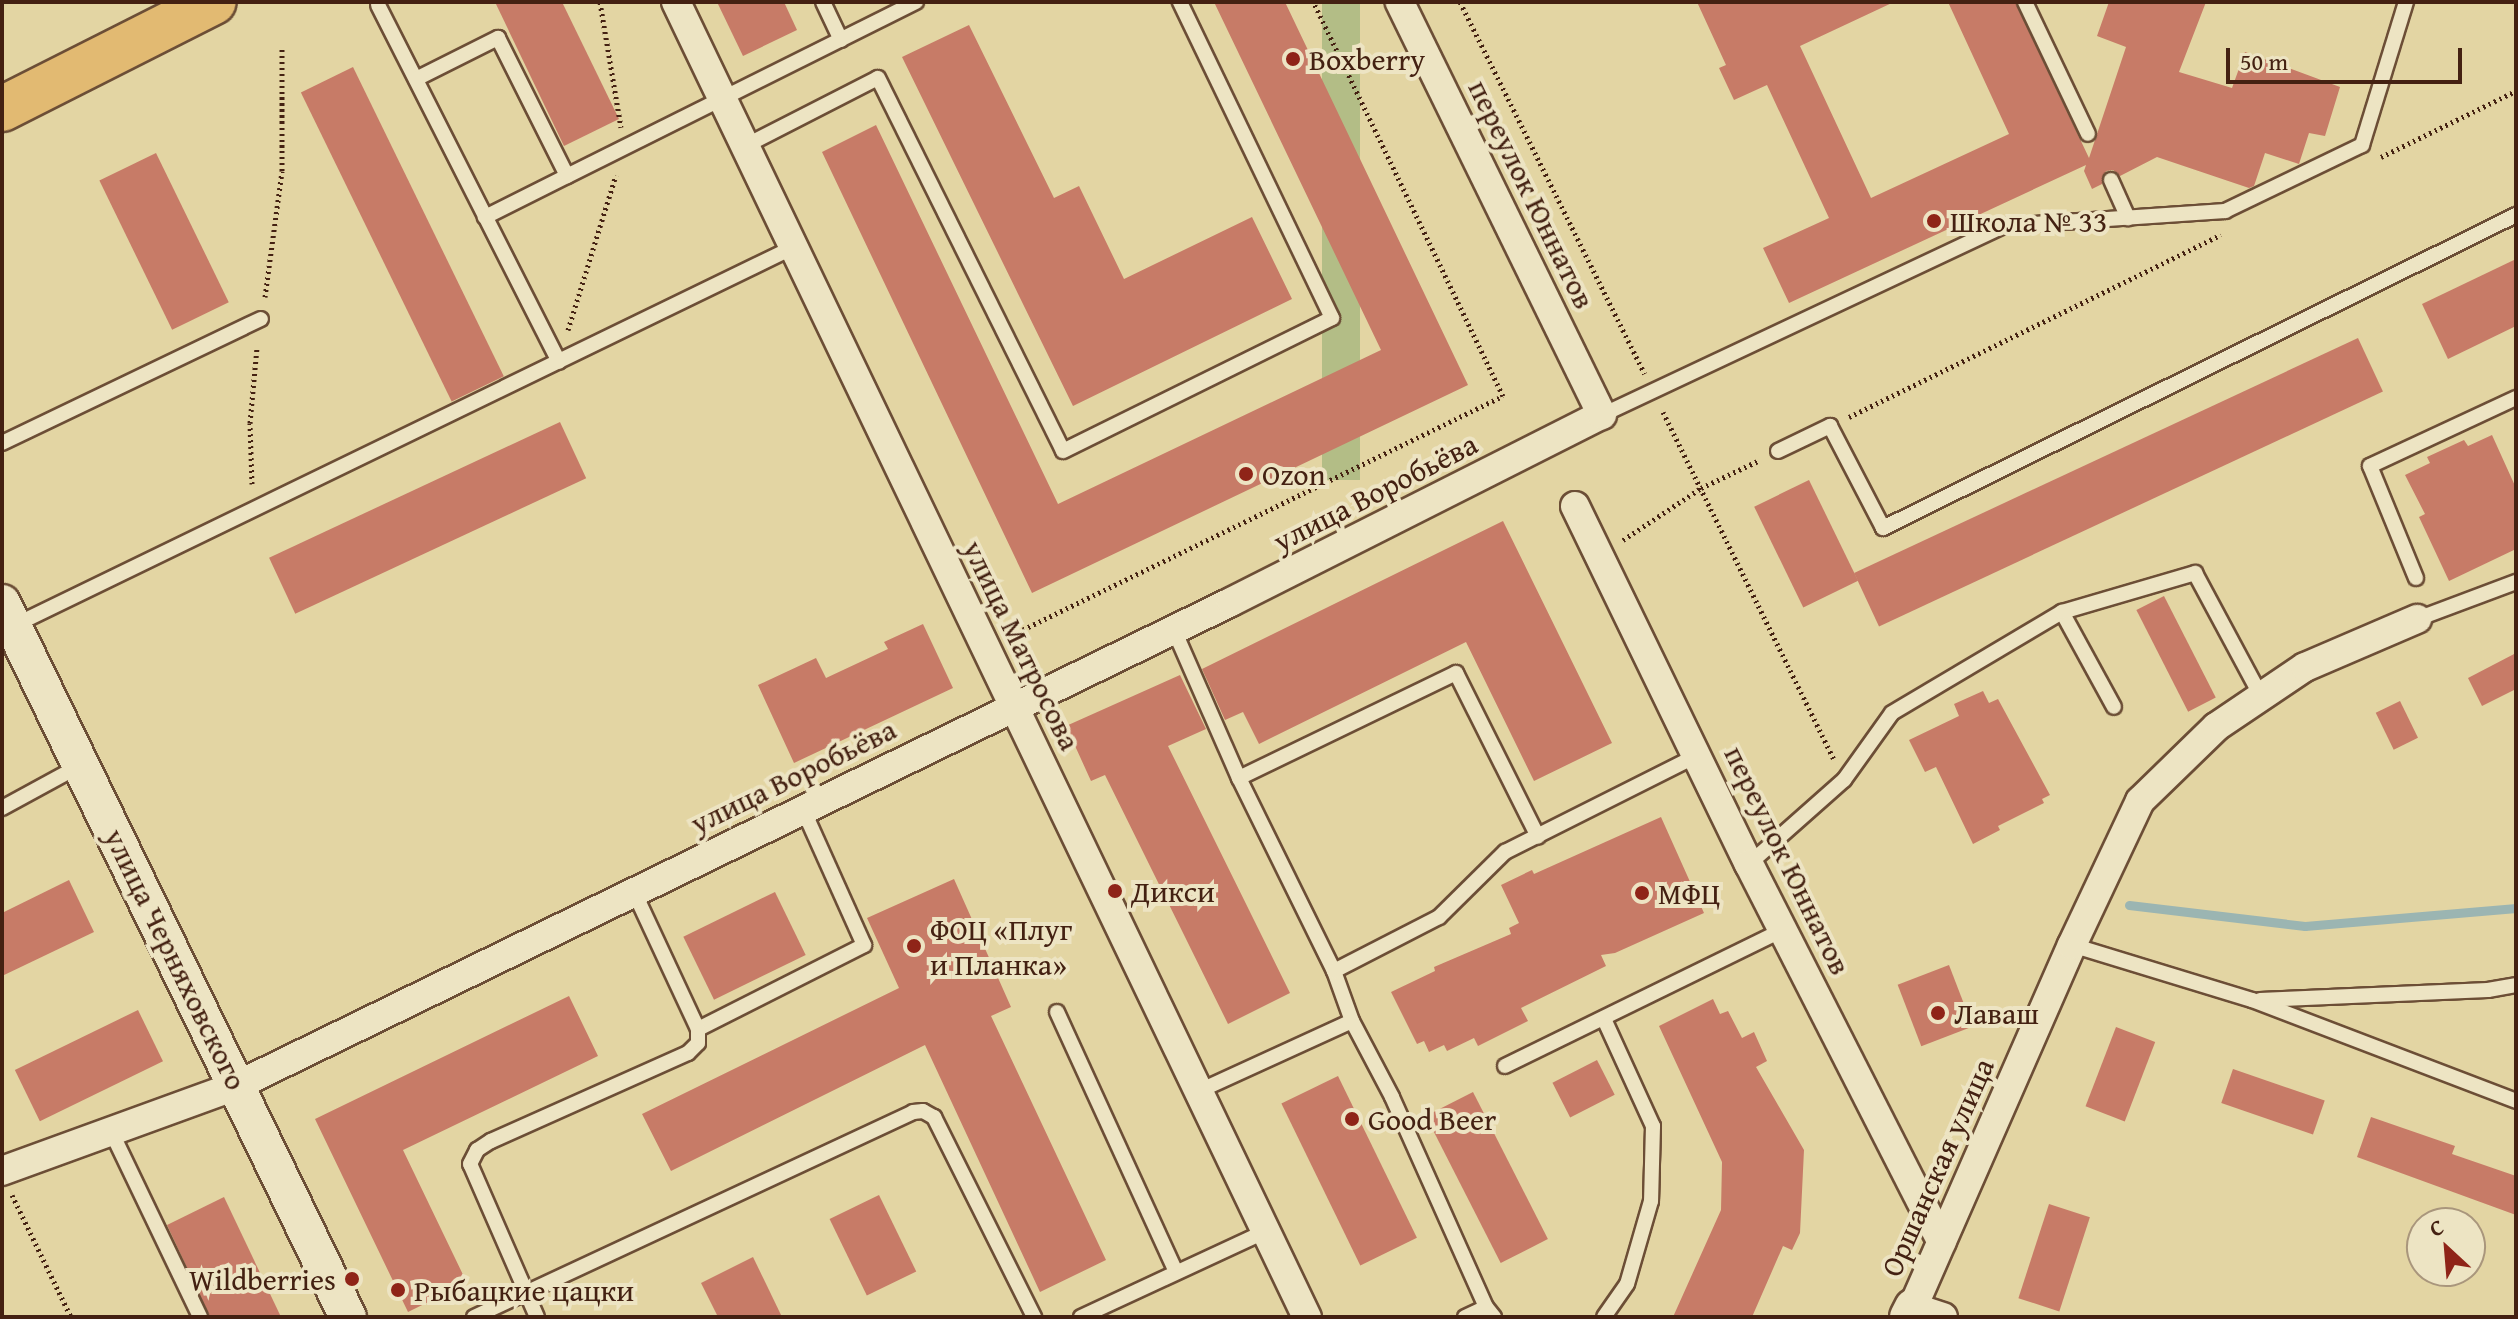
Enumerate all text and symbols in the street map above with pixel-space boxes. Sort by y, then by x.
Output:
scale bar [2230,32,2466,82]
place label: Boxberry [1309,41,1425,77]
text: 50 m [2240,44,2288,79]
marker: Boxberry [1284,50,1302,68]
street label: переулок Юннатов [1461,74,1603,314]
place label: Школа № 33 [1950,203,2107,239]
marker: Школа № 33 [1925,212,1943,230]
street label: улица Воробьёва [1267,425,1483,559]
place label: Ozon [1262,456,1326,492]
marker: Ozon [1237,465,1255,483]
street label: улица Матросова [956,534,1088,756]
street label: улица Воробьёва [684,711,902,841]
street label: переулок Юннатов [1717,740,1859,980]
street label: улица Черняховского [97,822,255,1096]
place label: Дикси [1131,873,1215,909]
place label: МФЦ [1658,875,1720,911]
marker: Дикси [1106,882,1124,900]
marker: МФЦ [1633,884,1651,902]
place label: ФОЦ «Плуг и Планка» [930,911,1072,982]
marker: ФОЦ «Плуг и Планка» [905,937,923,955]
place label: Лаваш [1954,995,2039,1031]
marker: Лаваш [1929,1004,1947,1022]
street label: Оршанская улица [1873,1052,2001,1282]
place label: Good Beer [1368,1101,1496,1137]
marker: Good Beer [1343,1110,1361,1128]
north arrow [2406,1207,2486,1287]
text: С [2424,1210,2449,1244]
place label: Wildberries [189,1261,336,1297]
marker: Wildberries [343,1270,361,1288]
place label: Рыбацкие цацки [414,1272,634,1308]
marker: Рыбацкие цацки [389,1281,407,1299]

